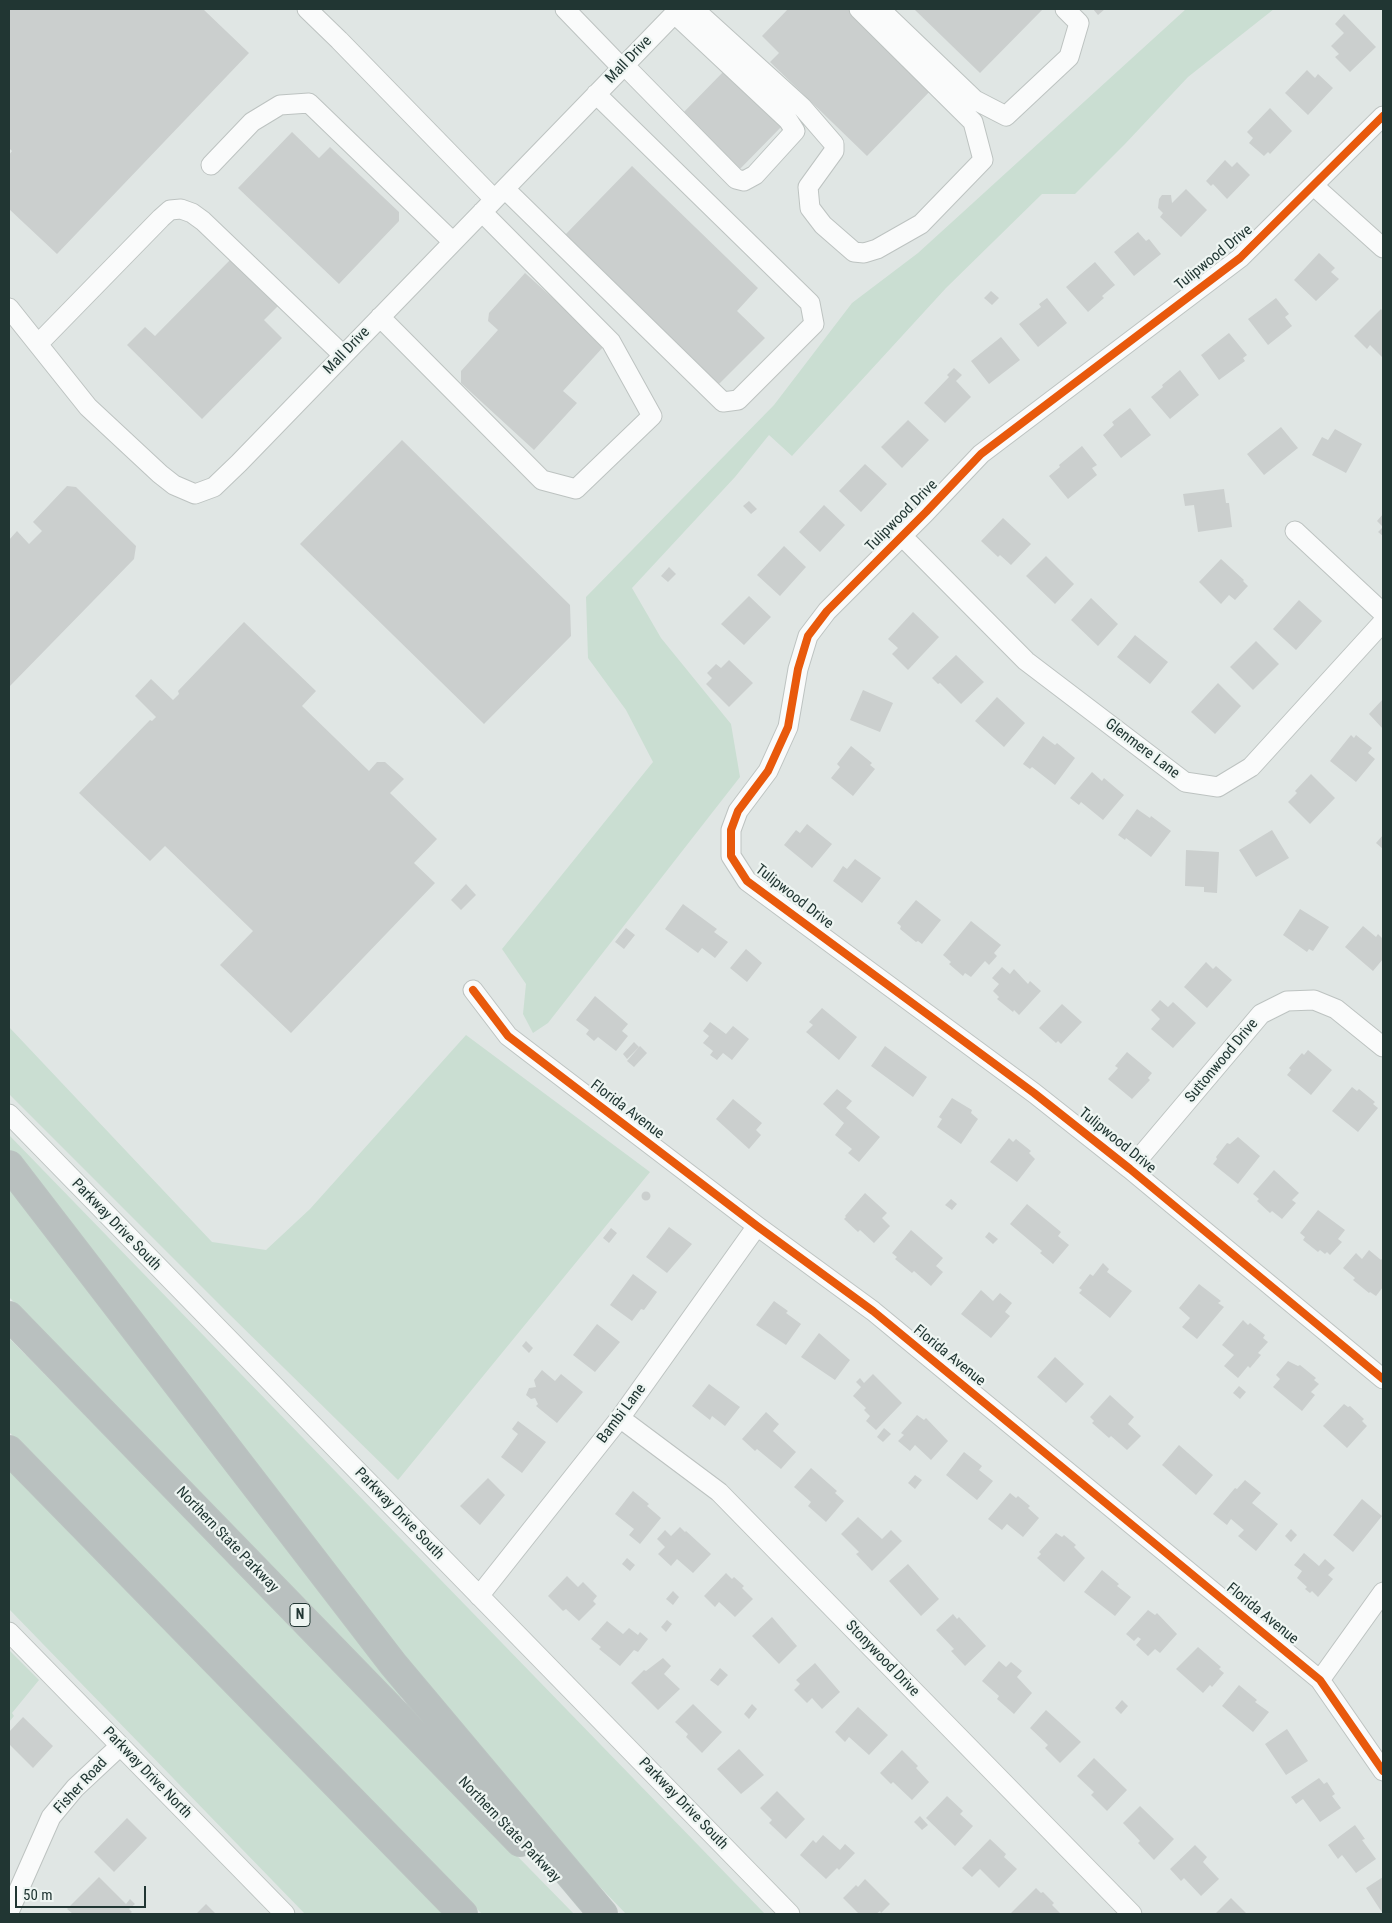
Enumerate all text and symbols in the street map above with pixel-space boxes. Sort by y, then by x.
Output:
street label: Mall Drive [602,33,656,87]
street label: Tulipwood Drive [1172,221,1256,295]
street label: Mall Drive [320,324,374,378]
street label: Tulipwood Drive [862,476,942,556]
street label: Glenmere Lane [1101,715,1183,783]
street label: Tulipwood Drive [751,861,837,933]
street label: Suttonwood Drive [1182,1015,1262,1107]
street label: Florida Avenue [587,1076,667,1144]
street label: Tulipwood Drive [1075,1104,1159,1178]
street label: Parkway Drive South [68,1175,164,1275]
street label: Florida Avenue [909,1321,989,1391]
street label: Bambi Lane [594,1381,650,1447]
street label: Parkway Drive South [351,1464,447,1564]
street label: Northern State Parkway [172,1483,282,1597]
street label: Florida Avenue [1222,1579,1302,1649]
road number: N [290,1604,310,1626]
street label: Stonywood Drive [841,1617,923,1701]
street label: Parkway Drive North [99,1724,195,1822]
street label: Fisher Road [51,1754,111,1818]
street label: Parkway Drive South [635,1754,731,1854]
street label: Northern State Parkway [454,1773,564,1887]
scale bar [18,1876,149,1908]
text: 50 m [23,1886,53,1904]

